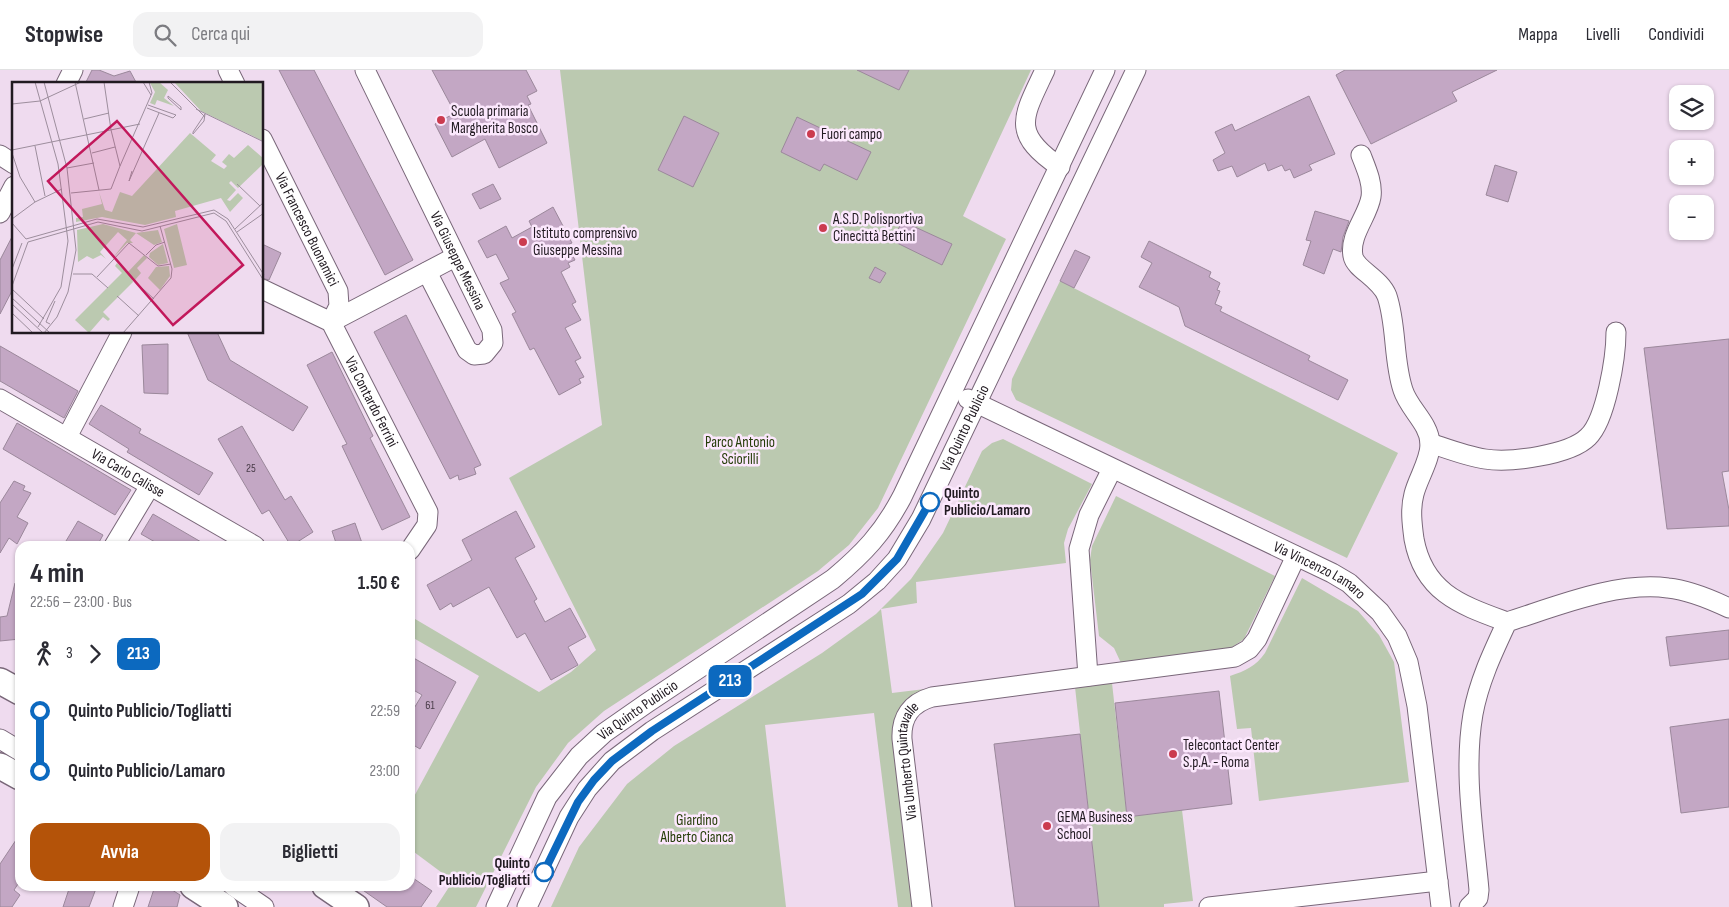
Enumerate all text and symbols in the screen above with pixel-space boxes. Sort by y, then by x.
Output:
search box [133,12,483,57]
text: Stopwise [25,20,103,49]
icon: search [151,21,179,49]
text: Cerca qui [191,23,250,46]
text: Mappa [1518,24,1558,45]
text: Livelli [1586,24,1620,45]
text: Condividi [1648,24,1704,45]
inset map [12,82,264,334]
map controls [1669,85,1714,240]
button: layers [1669,85,1714,130]
place label: Scuola primaria Margherita Bosco [451,102,538,138]
marker: Scuola primaria Margherita Bosco [435,114,447,126]
place label: Fuori campo [821,125,882,144]
marker: Fuori campo [805,128,817,140]
button: + [1669,140,1714,185]
street label: Via Francesco Buonamici [270,170,343,290]
button: − [1669,195,1714,240]
street label: Via Giuseppe Messina [426,208,490,313]
place label: A.S.D. Polisportiva Cinecittà Bettini [832,210,924,246]
marker: A.S.D. Polisportiva Cinecittà Bettini [817,222,829,234]
place label: Istituto comprensivo Giuseppe Messina [533,224,637,260]
marker: Istituto comprensivo Giuseppe Messina [517,236,529,248]
street label: Via Contardo Ferrini [340,354,402,451]
street label: Via Quinto Publicio [936,382,994,475]
park label: Parco Antonio Sciorilli [705,433,775,469]
street label: Via Carlo Calisse [88,445,168,502]
house number: 25 [246,461,256,476]
place label: Quinto Publicio/Lamaro [944,484,1030,520]
marker: Quinto Publicio/Lamaro [920,492,940,512]
street label: Via Vincenzo Lamaro [1270,537,1369,604]
text: 4 min [30,557,84,590]
text: 1.50 € [358,572,400,595]
text: 22:56 – 23:00 · Bus [30,593,132,612]
icon: walk [30,640,58,668]
icon: forward [81,640,109,668]
text: 213 [127,643,150,664]
text: 3 [66,644,73,663]
line badge: 213 [701,665,759,697]
text: 213 [718,670,742,691]
street label: Via Quinto Publicio [593,676,682,744]
street label: Via Umberto Quintavalle [893,697,923,821]
house number: 61 [425,698,436,713]
text: Quinto Publicio/Togliatti [68,700,232,723]
text: 22:59 [370,702,400,721]
place label: Telecontact Center S.p.A. - Roma [1183,736,1280,772]
marker: Telecontact Center S.p.A. - Roma [1167,748,1179,760]
text: Quinto Publicio/Lamaro [68,760,225,783]
text: 23:00 [369,762,400,781]
place label: GEMA Business School [1057,808,1133,844]
park label: Giardino Alberto Cianca [659,811,734,847]
marker: GEMA Business School [1041,820,1053,832]
button: Avvia [30,823,210,881]
button: Biglietti [220,823,400,881]
place label: Quinto Publicio/Togliatti [439,854,530,890]
marker: Quinto Publicio/Togliatti [534,862,554,882]

